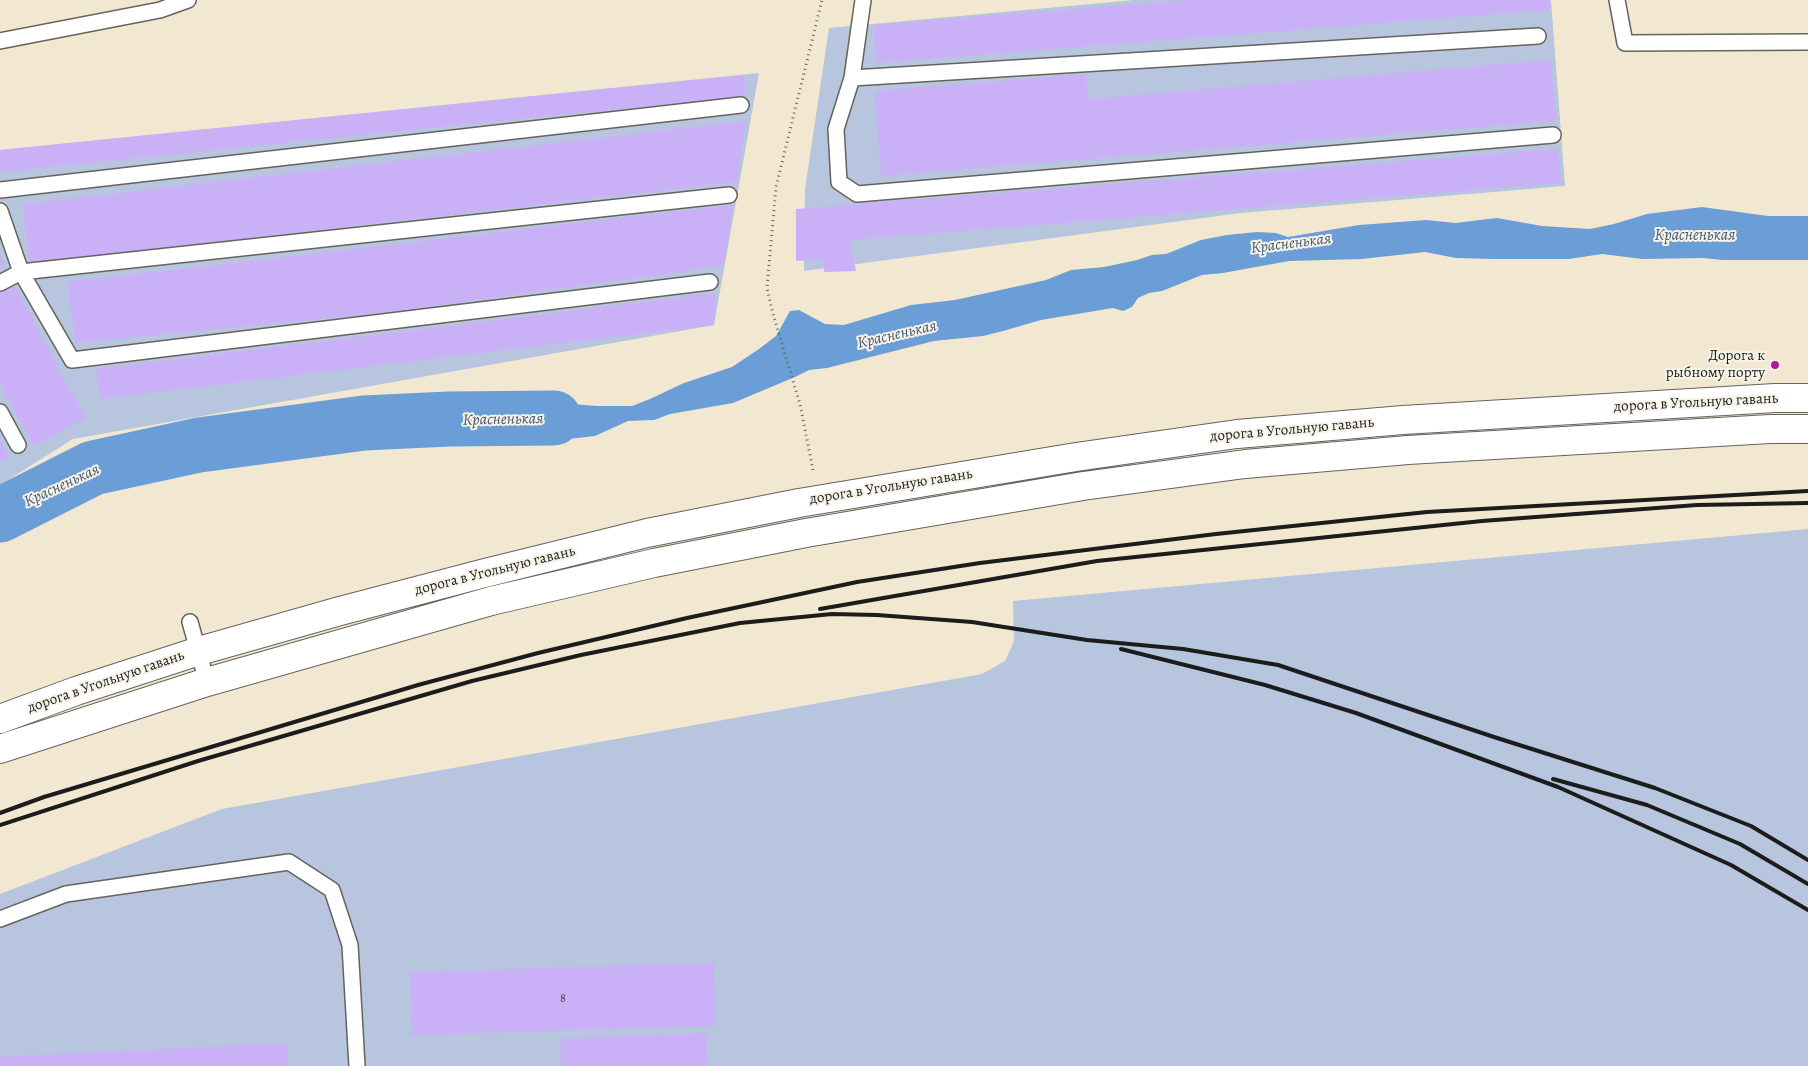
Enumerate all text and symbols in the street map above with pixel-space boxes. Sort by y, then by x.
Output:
water label: Красненькая [1655,226,1735,246]
water label: Красненькая [1250,230,1332,258]
water label: Красненькая [855,317,939,353]
place label: Дорога к рыбному порту [1666,347,1765,382]
marker: Дорога к рыбному порту [1769,359,1781,371]
street label: дорога в Угольную гавань [1613,390,1779,416]
water label: Красненькая [462,410,544,430]
street label: дорога в Угольную гавань [1209,414,1375,446]
water label: Красненькая [21,460,103,512]
street label: дорога в Угольную гавань [808,465,974,509]
street label: дорога в Угольную гавань [413,542,577,600]
street label: дорога в Угольную гавань [25,647,187,717]
house number: 8 [560,992,566,1006]

